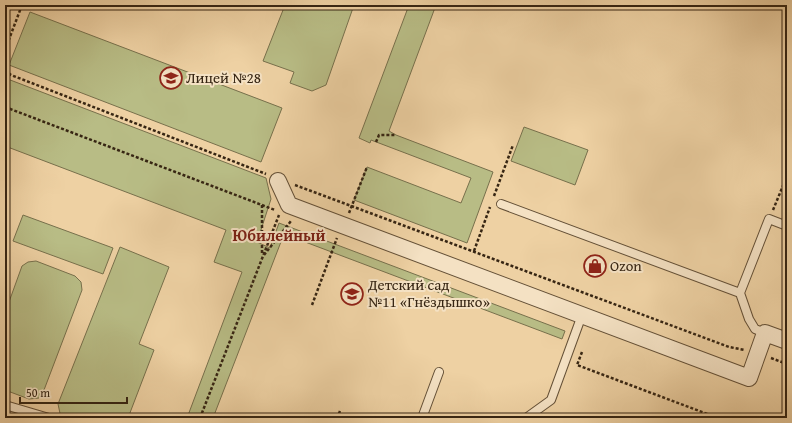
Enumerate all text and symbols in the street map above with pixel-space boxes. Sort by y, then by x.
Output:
school or university icon: Лицей №28 [158,65,184,91]
place label: Лицей №28 [186,67,261,88]
district label: Юбилейный [233,223,325,247]
shop icon: Ozon [582,253,608,279]
place label: Ozon [610,255,642,276]
place label: Детский сад №11 «Гнёздышко» [367,274,490,312]
school or university icon: Детский сад №11 «Гнёздышко» [339,281,365,307]
scale bar [20,379,127,405]
text: 50 m [26,384,50,401]

